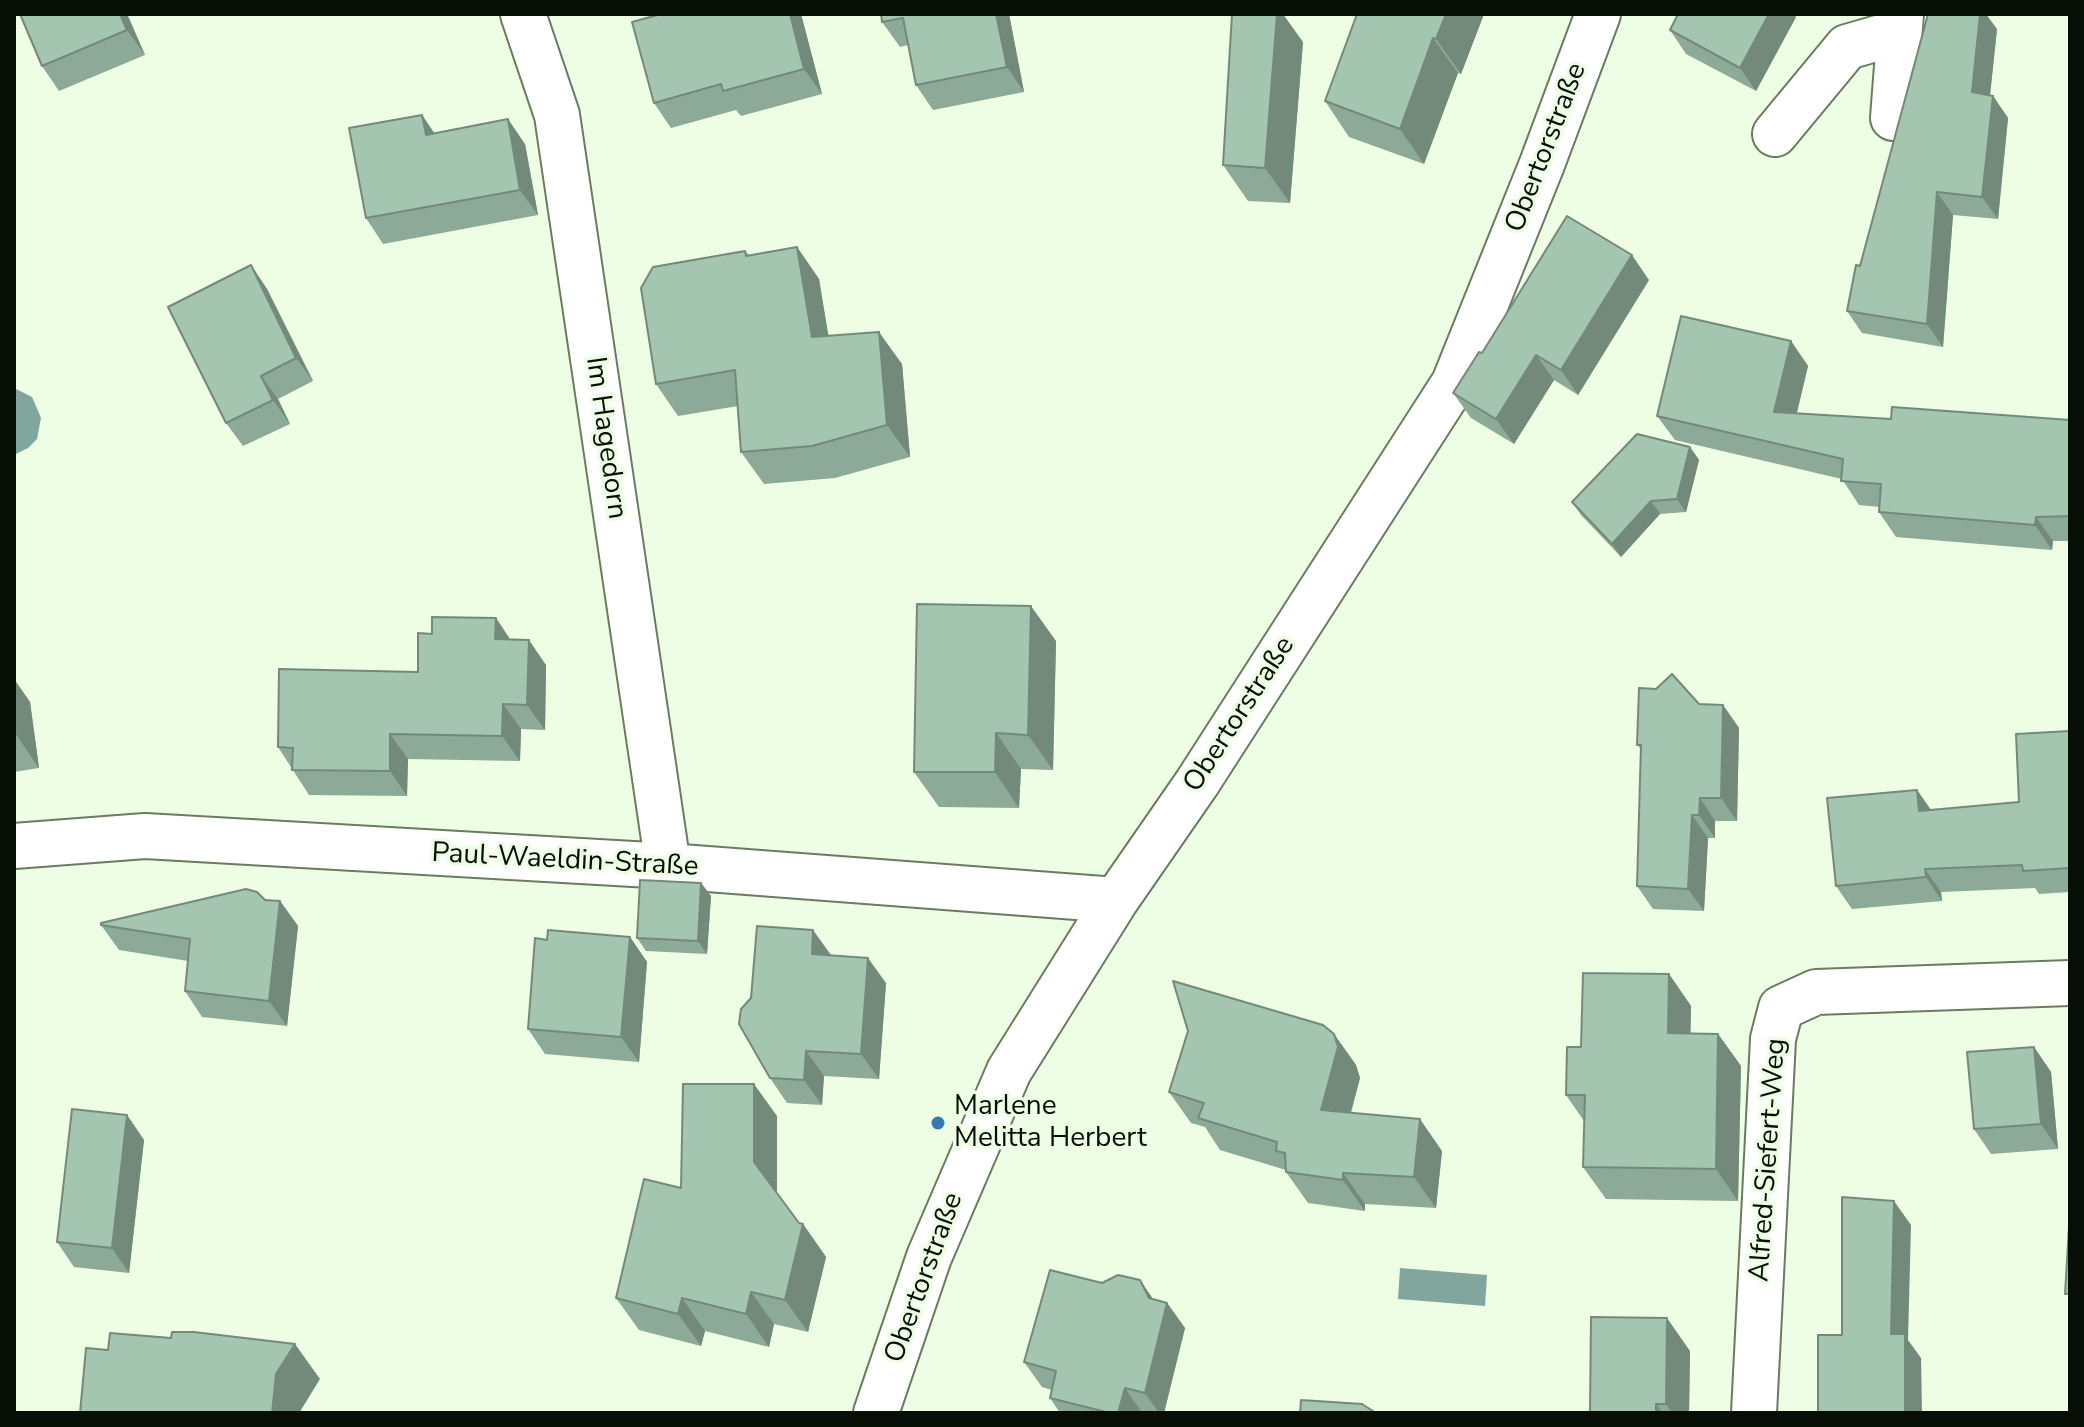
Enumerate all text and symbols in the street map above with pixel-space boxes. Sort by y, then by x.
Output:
street label: Obertorstraße [1499,59,1595,237]
street label: Im Hagedorn [577,355,633,521]
street label: Obertorstraße [1177,631,1303,799]
street label: Paul-Waeldin-Straße [431,837,699,885]
street label: Alfred-Siefert-Weg [1744,1037,1794,1283]
place label: Marlene Melitta Herbert [954,1090,1147,1156]
marker: Marlene Melitta Herbert [929,1114,947,1132]
street label: Obertorstraße [879,1188,971,1368]

